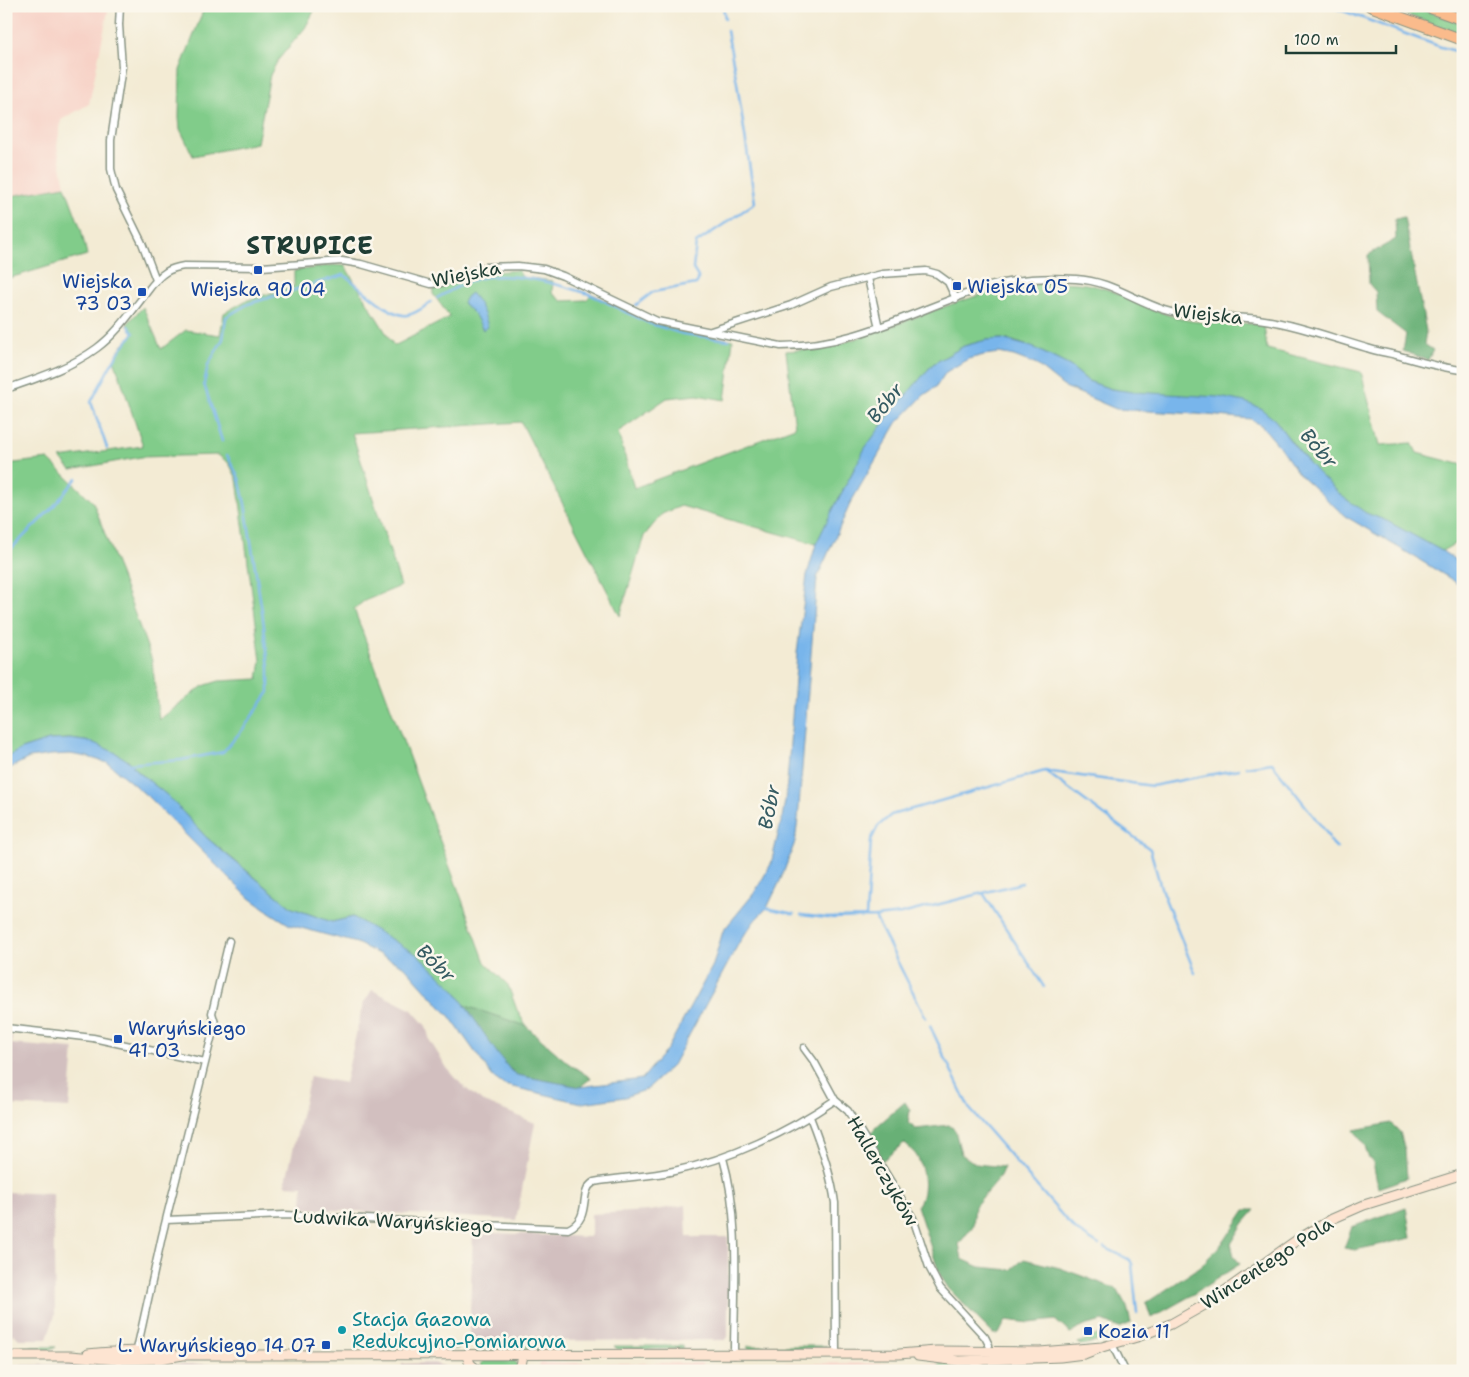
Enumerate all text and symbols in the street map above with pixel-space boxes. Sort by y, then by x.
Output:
scale bar [1286,22,1396,54]
text: 100 m [1294,30,1339,50]
district label: STRUPICE [246,230,374,262]
street label: Wiejska [429,255,503,293]
marker: Wiejska 90 04 [252,264,264,276]
place label: Wiejska 73 03 [62,269,132,316]
place label: Wiejska 05 [967,274,1068,299]
place label: Wiejska 90 04 [190,277,326,302]
marker: Wiejska 05 [951,280,963,292]
marker: Wiejska 73 03 [136,286,148,298]
street label: Wiejska [1172,298,1244,330]
water label: Bóbr [861,377,910,429]
water label: Bóbr [1294,423,1344,474]
water label: Bóbr [752,782,786,832]
water label: Bóbr [411,938,462,988]
place label: Waryńskiego 41 03 [128,1016,246,1063]
marker: Waryńskiego 41 03 [112,1033,124,1045]
street label: Hallerczyków [841,1111,925,1231]
street label: Ludwika Waryńskiego [292,1203,494,1239]
street label: Wincentego Pola [1196,1211,1338,1315]
place label: Stacja Gazowa Redukcyjno-Pomiarowa [352,1307,566,1354]
place label: Kozia 11 [1098,1319,1170,1344]
marker: Stacja Gazowa Redukcyjno-Pomiarowa [336,1324,348,1336]
marker: Kozia 11 [1082,1325,1094,1337]
place label: L. Waryńskiego 14 07 [117,1333,316,1358]
marker: L. Waryńskiego 14 07 [320,1339,332,1351]

